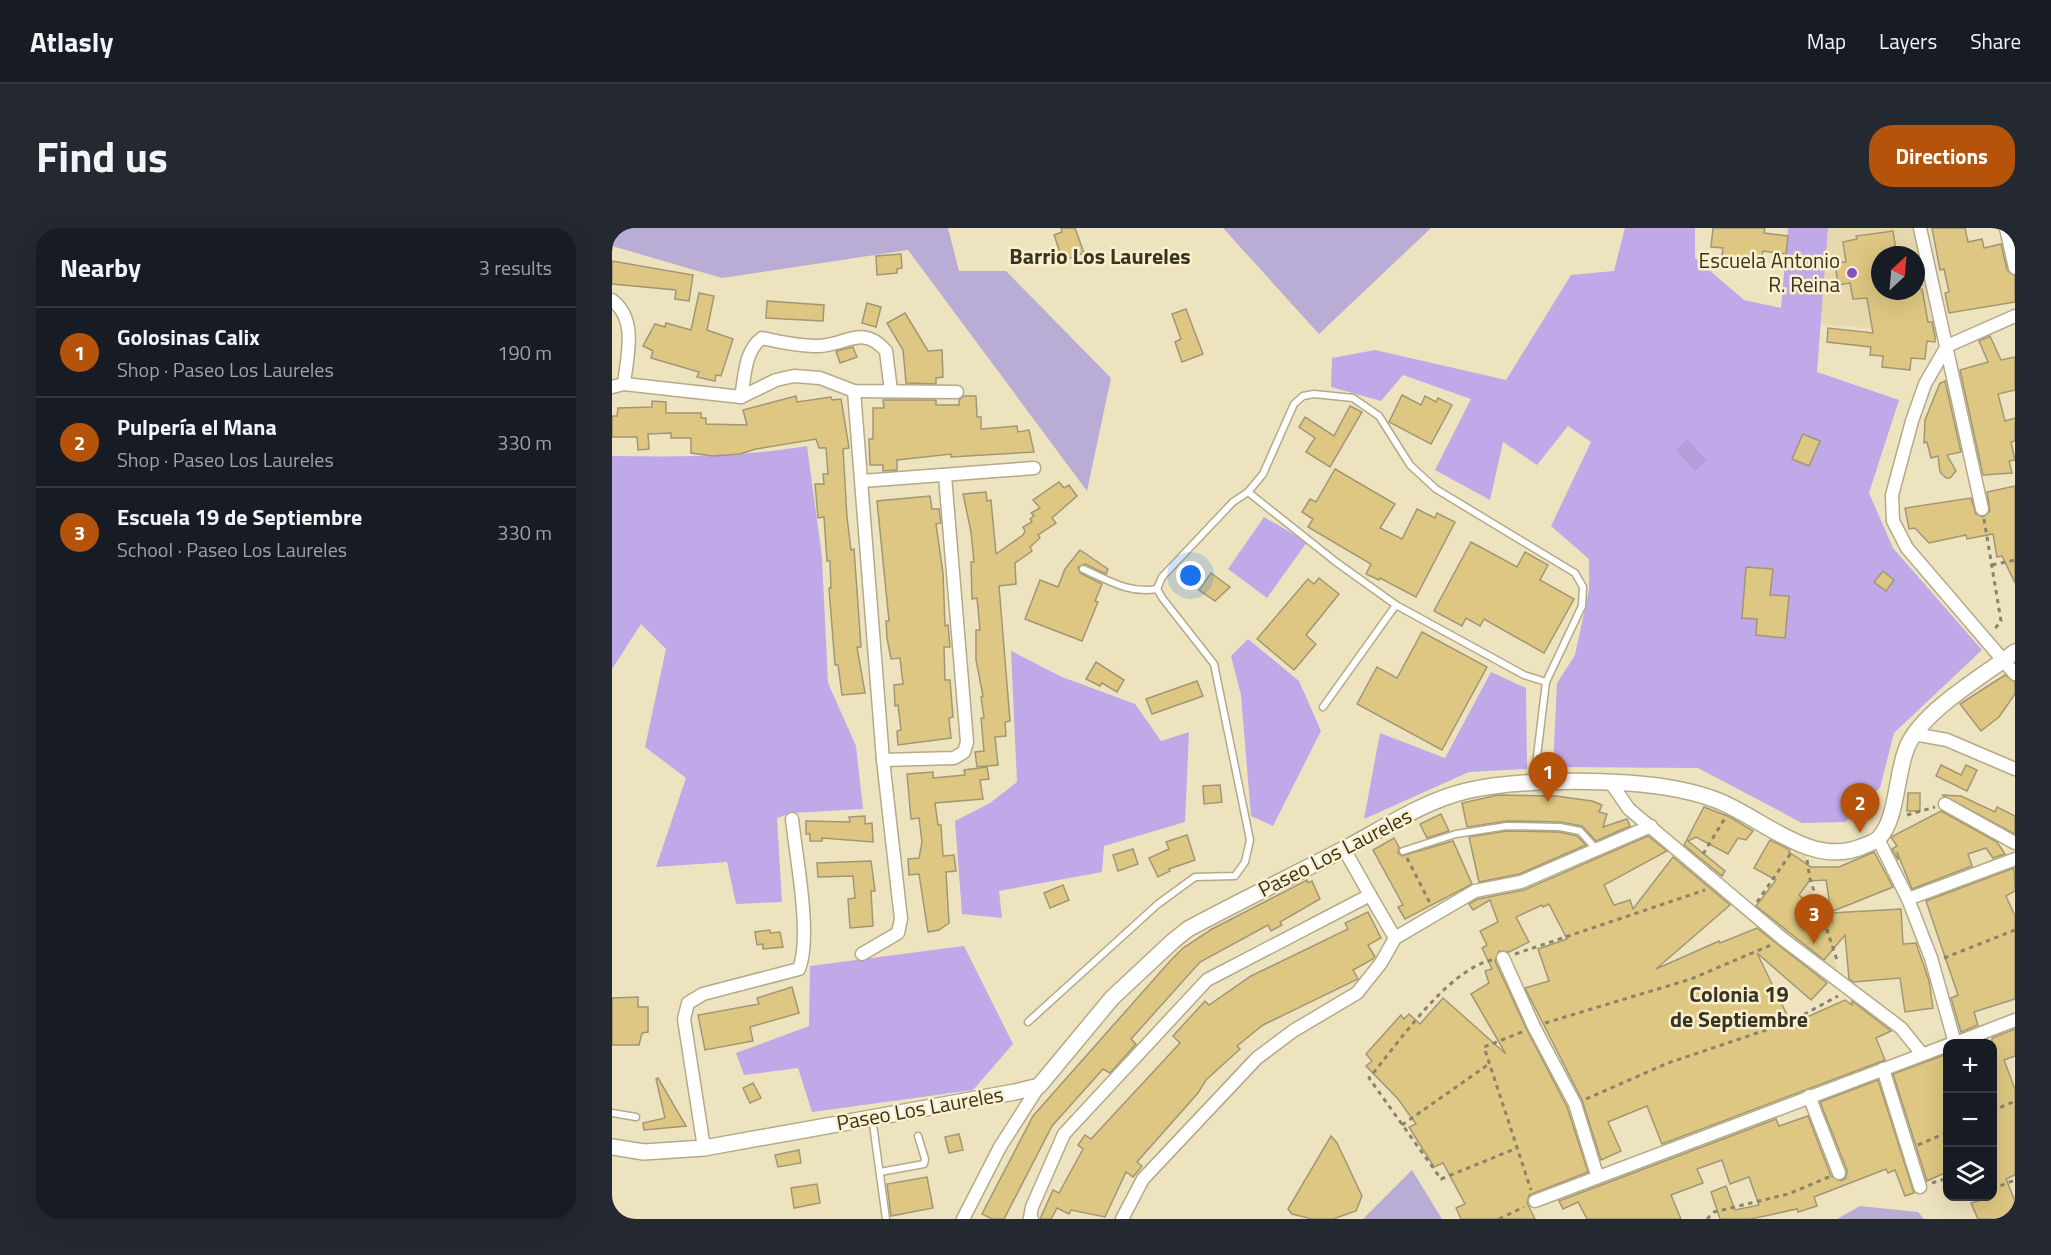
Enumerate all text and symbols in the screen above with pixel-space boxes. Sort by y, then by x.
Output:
text: Atlasly [30,20,113,63]
text: Map [1807,25,1846,57]
text: Layers [1879,25,1937,57]
text: Share [1970,25,2021,57]
text: Find us [36,124,168,188]
button: Directions [1869,125,2015,187]
district label: Barrio Los Laureles [1009,239,1191,273]
place label: Escuela Antonio R. Reina [1699,244,1840,300]
north arrow [1871,246,1925,300]
text: Nearby [60,248,141,287]
text: 3 results [479,252,552,283]
marker: Escuela Antonio R. Reina [1845,266,1859,280]
text: Golosinas Calix [117,320,260,354]
text: 1 [74,337,85,368]
text: 190 m [497,337,552,368]
text: Shop · Paseo Los Laureles [117,354,334,385]
text: Pulpería el Mana [117,410,277,444]
text: 2 [74,427,85,458]
text: 330 m [497,427,552,458]
text: Shop · Paseo Los Laureles [117,444,334,475]
text: Escuela 19 de Septiembre [117,500,362,534]
text: 3 [74,517,85,548]
text: 330 m [497,517,552,548]
text: School · Paseo Los Laureles [117,534,347,565]
your location [1176,561,1205,590]
pin: 1 [1528,752,1568,802]
pin: 2 [1840,784,1880,833]
street label: Paseo Los Laureles [1252,799,1417,905]
pin: 3 [1794,894,1834,944]
district label: Colonia 19 de Septiembre [1670,977,1808,1036]
map controls [1943,1039,1997,1201]
button: + [1943,1039,1997,1093]
street label: Paseo Los Laureles [834,1078,1006,1138]
button: − [1943,1093,1997,1147]
button: layers [1943,1147,1997,1201]

